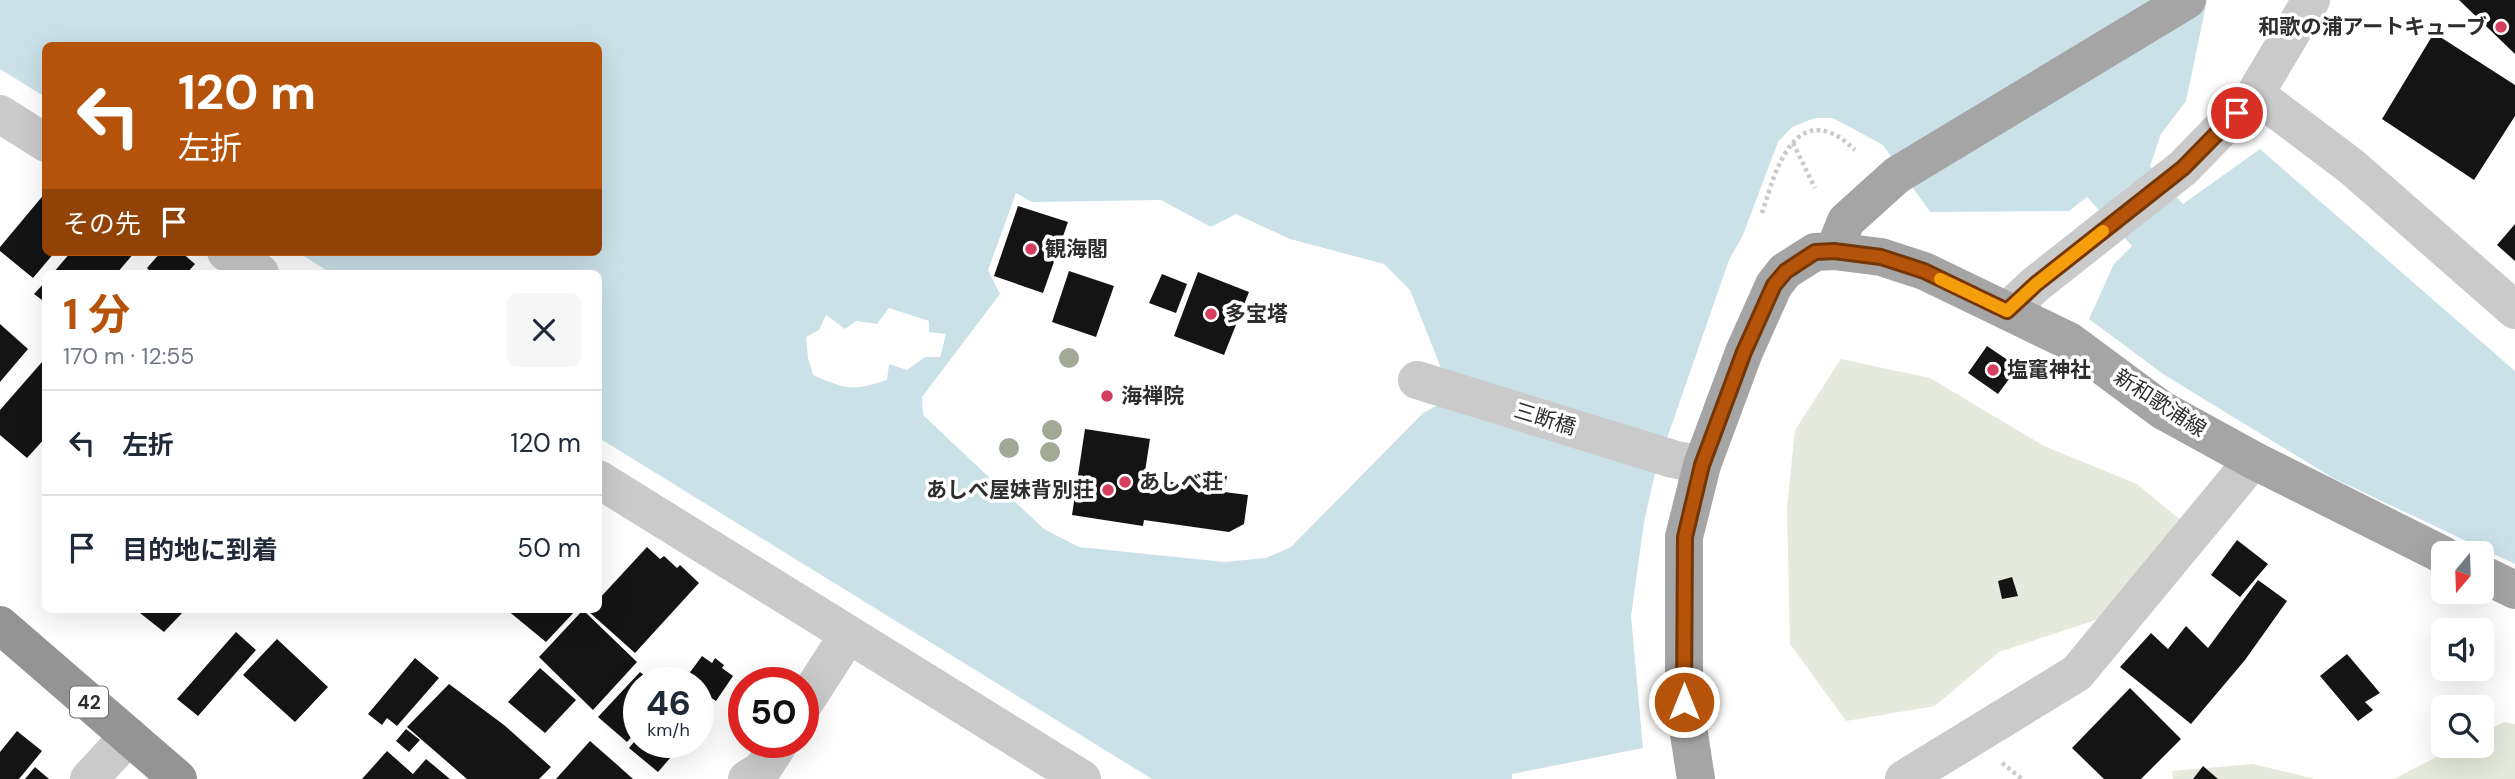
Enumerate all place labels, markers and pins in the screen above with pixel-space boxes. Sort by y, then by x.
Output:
place label: 和歌の浦アートキューブ [2259,13,2487,41]
marker: 和歌の浦アートキューブ [2493,19,2509,35]
pin [2207,83,2267,143]
place label: 観海閣 [1045,235,1108,263]
marker: 観海閣 [1023,241,1039,257]
place label: 多宝塔 [1225,300,1288,328]
marker: 多宝塔 [1203,306,1219,322]
place label: 塩竃神社 [2007,356,2091,384]
marker: 塩竃神社 [1985,362,2001,378]
place label: 海禅院 [1121,382,1184,410]
marker: 海禅院 [1099,388,1115,404]
place label: あしべ荘 [1139,468,1223,496]
marker: あしべ荘 [1117,474,1133,490]
place label: あしべ屋妹背別荘 [926,476,1094,504]
marker: あしべ屋妹背別荘 [1100,482,1116,498]

